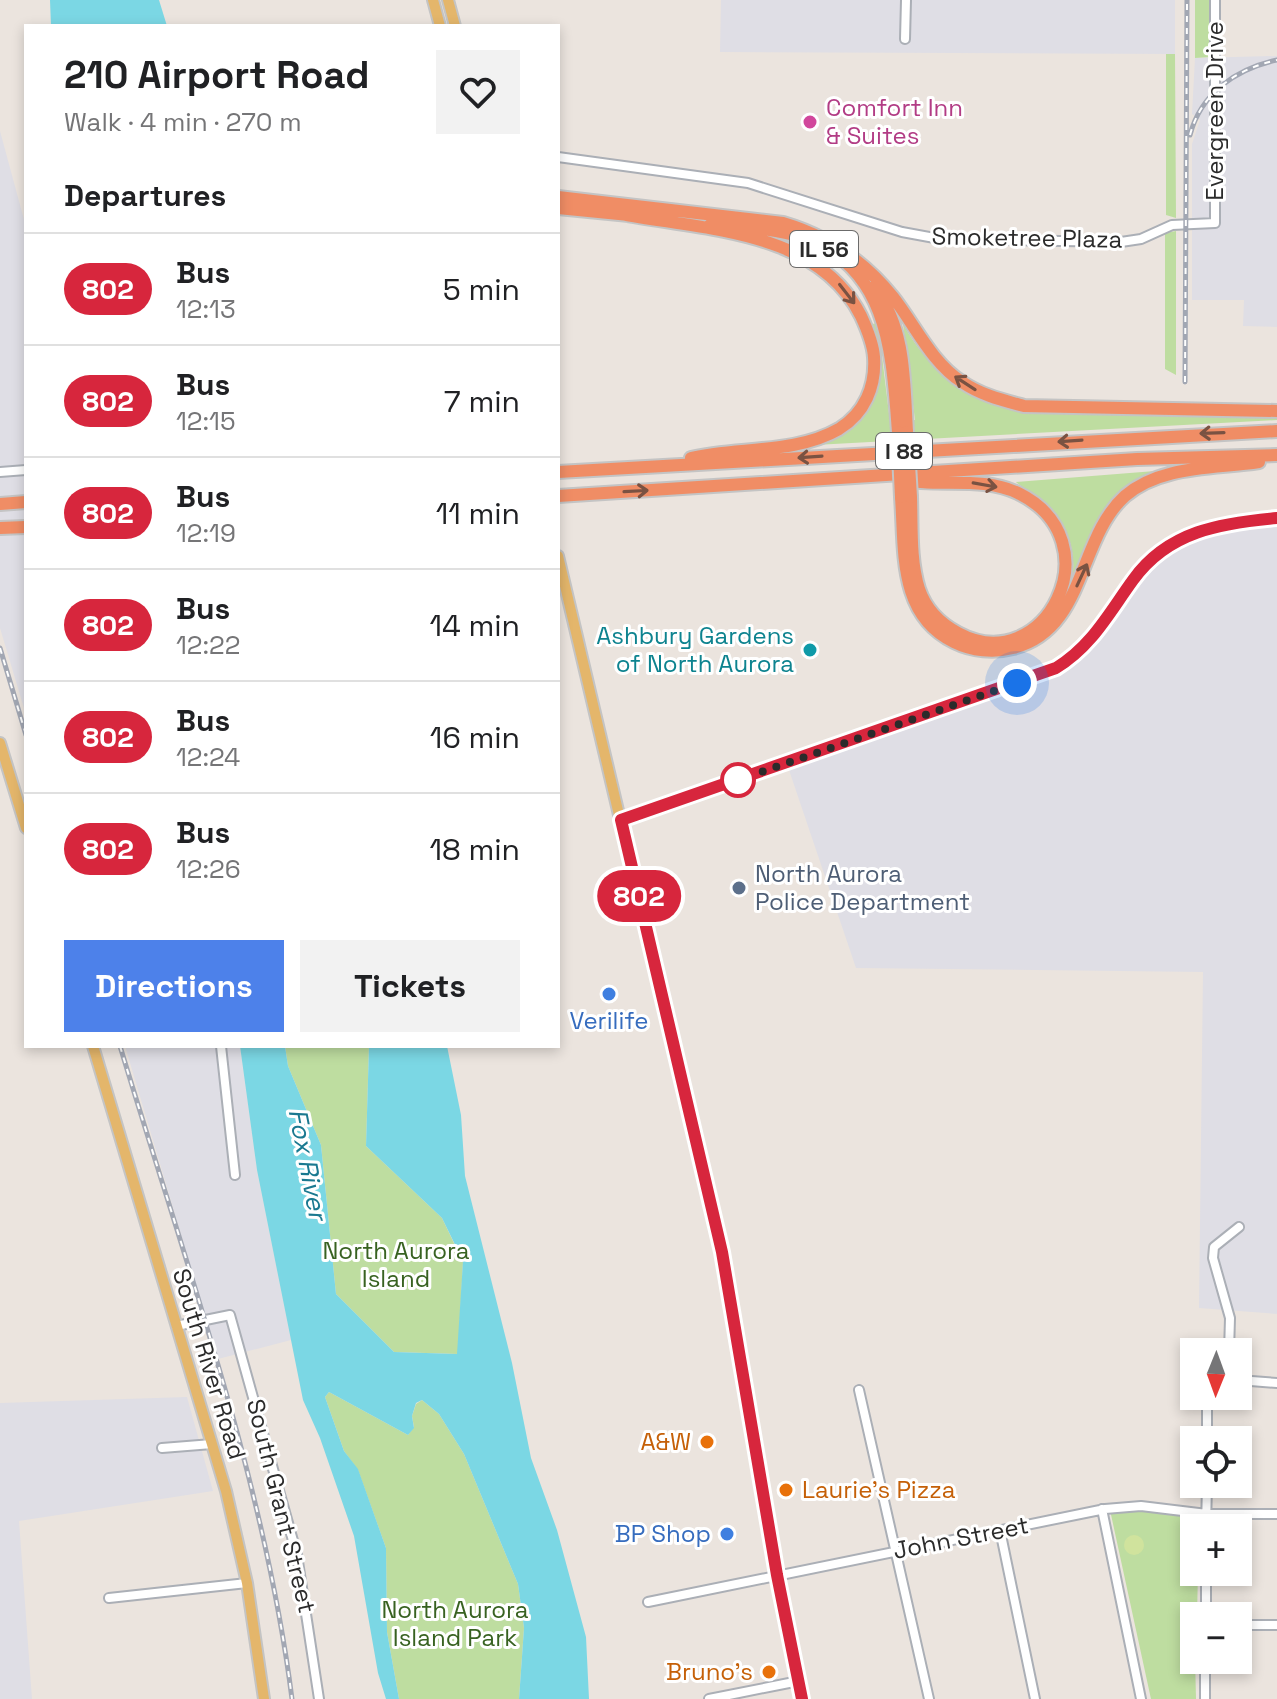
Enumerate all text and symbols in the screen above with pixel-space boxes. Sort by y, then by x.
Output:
street label: Evergreen Drive [1199,21,1230,201]
button: heart [436,50,520,134]
text: 210 Airport Road [64,51,369,99]
place label: Comfort Inn & Suites [826,92,963,151]
text: Walk · 4 min · 270 m [64,105,302,139]
marker: Comfort Inn & Suites [801,113,819,131]
text: Departures [64,176,226,215]
street label: Smoketree Plaza [931,220,1123,255]
road number: IL 56 [790,231,858,267]
text: Bus [176,253,230,292]
text: 5 min [443,270,520,309]
text: 802 [82,271,134,307]
one-way arrow [838,283,855,304]
text: 12:13 [176,292,236,326]
text: Bus [176,365,230,404]
one-way arrow [955,374,977,391]
text: 7 min [444,382,520,421]
text: 802 [82,383,134,419]
text: 12:15 [176,404,236,438]
one-way arrow [1199,426,1226,441]
road number: I 88 [876,433,932,469]
one-way arrow [1057,434,1084,449]
one-way arrow [797,450,824,465]
text: Bus [176,477,230,516]
one-way arrow [972,479,997,494]
one-way arrow [622,483,649,498]
text: 11 min [436,494,520,533]
text: 802 [82,495,134,531]
text: 12:19 [176,516,236,550]
one-way arrow [1075,564,1090,588]
text: Bus [176,589,230,628]
text: 14 min [429,606,520,645]
text: 802 [82,607,134,643]
place label: Ashbury Gardens of North Aurora [596,620,794,679]
text: 12:22 [176,628,240,662]
marker: Ashbury Gardens of North Aurora [801,641,819,659]
your location [997,663,1037,703]
text: Bus [176,701,230,740]
text: 16 min [430,718,520,757]
text: 802 [82,719,134,755]
text: 12:24 [176,740,240,774]
unlabelled marker [721,763,755,797]
text: Bus [176,813,230,852]
text: 18 min [430,830,520,869]
text: 802 [82,831,134,867]
text: 12:26 [176,852,241,886]
place label: North Aurora Police Department [755,858,970,917]
line badge: 802 [593,870,685,922]
text: 802 [613,878,665,914]
marker: North Aurora Police Department [730,879,748,897]
button: Directions [64,940,284,1032]
button: Tickets [300,940,520,1032]
marker: Verilife [600,985,618,1003]
place label: Verilife [569,1005,649,1036]
water label: Fox River [281,1105,336,1226]
park label: North Aurora Island [322,1235,470,1294]
street label: South River Road [166,1265,253,1463]
north arrow [1180,1338,1252,1410]
map controls [1180,1338,1252,1674]
street label: South Grant Street [240,1396,323,1616]
place label: A&W [640,1426,691,1457]
button: locate [1180,1426,1252,1498]
marker: A&W [698,1433,716,1451]
place label: Laurie's Pizza [802,1474,956,1505]
marker: Laurie's Pizza [777,1481,795,1499]
street label: John Street [891,1509,1031,1566]
button: + [1180,1514,1252,1586]
place label: BP Shop [615,1518,711,1549]
marker: BP Shop [718,1525,736,1543]
park label: North Aurora Island Park [381,1594,529,1653]
button: − [1180,1602,1252,1674]
place label: Bruno's [666,1656,753,1687]
marker: Bruno's [760,1663,778,1681]

